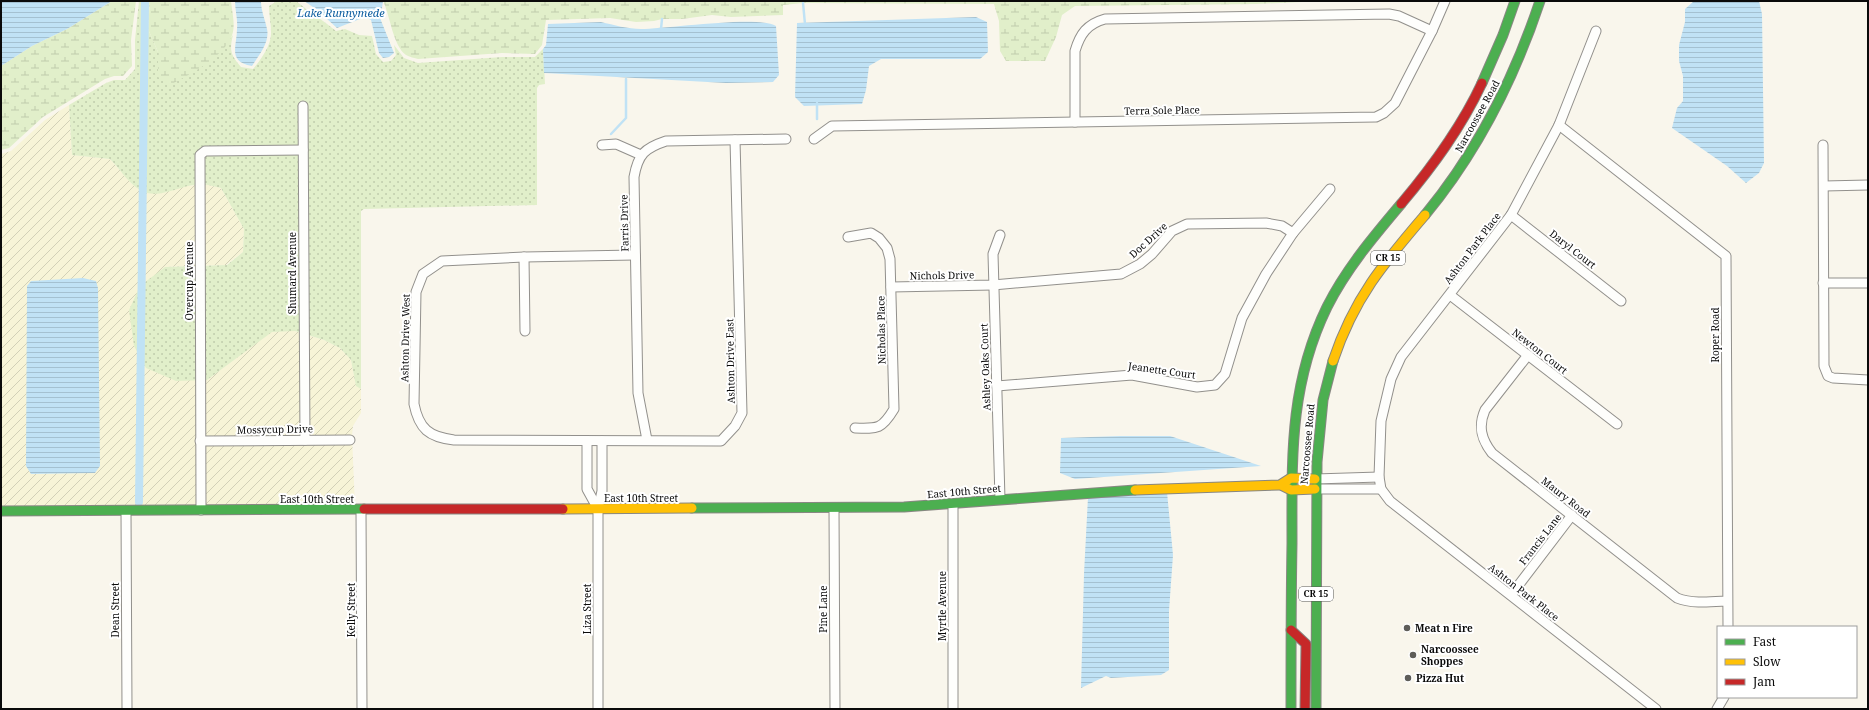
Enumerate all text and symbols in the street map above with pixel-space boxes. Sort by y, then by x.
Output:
water label: Lake Runnymede [296,5,385,20]
street label: Narcoossee Road [1451,77,1503,155]
street label: Terra Sole Place [1124,102,1200,118]
street label: Farris Drive [617,194,631,252]
street label: Ashton Park Place [1440,209,1504,287]
street label: Doc Drive [1126,219,1170,261]
street label: Daryl Court [1547,226,1600,272]
street label: Shumard Avenue [285,232,299,314]
street label: Overcup Avenue [182,241,196,321]
road number: CR 15 [1371,251,1405,265]
street label: Nichols Drive [910,267,974,283]
street label: Ashton Drive West [397,293,413,382]
street label: Nicholas Place [873,296,889,364]
street label: Roper Road [1708,307,1722,363]
street label: Ashton Drive East [722,318,738,404]
street label: Ashley Oaks Court [976,323,994,411]
street label: Newton Court [1510,325,1571,377]
street label: Jeanette Court [1126,358,1197,382]
street label: Narcoossee Road [1297,403,1317,485]
street label: Mossycup Drive [237,421,313,437]
street label: Maury Road [1539,473,1593,521]
street label: East 10th Street [927,481,1002,501]
street label: East 10th Street [604,491,678,505]
street label: East 10th Street [280,492,354,506]
street label: Francis Lane [1516,511,1564,567]
street label: Ashton Park Place [1486,560,1562,624]
street label: Myrtle Avenue [935,571,949,641]
street label: Dean Street [108,582,122,638]
street label: Kelly Street [344,582,358,637]
street label: Liza Street [580,583,594,634]
street label: Pine Lane [816,585,830,633]
road number: CR 15 [1299,587,1333,601]
place label: Meat n Fire [1415,621,1473,635]
marker: Meat n Fire [1402,623,1412,633]
legend [1717,626,1857,698]
text: Fast [1753,633,1776,650]
place label: Narcoossee Shoppes [1421,642,1479,668]
marker: Narcoossee Shoppes [1408,650,1418,660]
text: Slow [1753,653,1781,670]
place label: Pizza Hut [1416,671,1464,685]
marker: Pizza Hut [1403,673,1413,683]
text: Jam [1752,673,1775,690]

